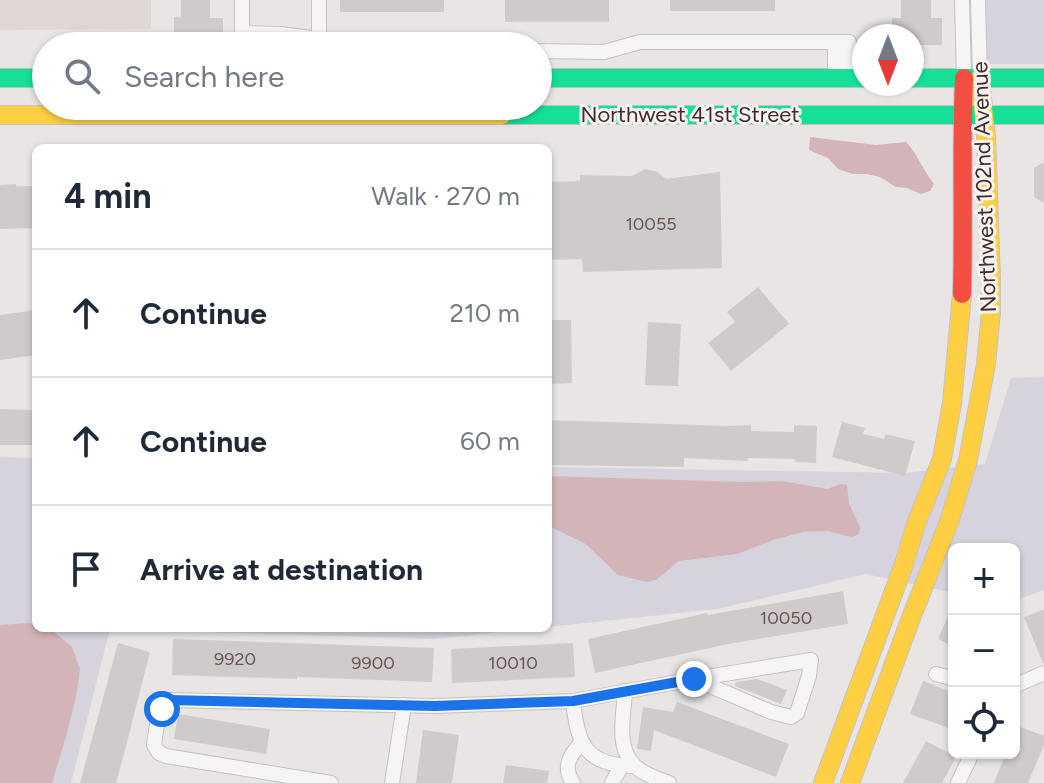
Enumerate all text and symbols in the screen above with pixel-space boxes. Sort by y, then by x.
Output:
north arrow [852,24,924,96]
search box [32,32,552,120]
icon: search [60,54,104,98]
text: Search here [124,58,284,95]
street label: Northwest 102nd Avenue [966,61,1002,313]
street label: Northwest 41st Street [580,101,800,128]
text: 4 min [64,176,151,217]
text: Walk · 270 m [371,180,520,212]
house number: 10055 [625,213,677,235]
icon: ahead [64,291,108,335]
text: Continue [140,295,267,332]
text: 210 m [450,297,520,329]
icon: ahead [64,419,108,463]
text: Continue [140,423,267,460]
text: 60 m [460,425,520,457]
map controls [948,543,1020,759]
button: + [948,543,1020,615]
icon: arrive [64,547,108,591]
text: Arrive at destination [140,551,423,588]
house number: 10050 [760,607,812,629]
button: − [948,615,1020,687]
house number: 9920 [214,648,256,670]
house number: 9900 [351,652,395,674]
house number: 10010 [488,652,538,674]
route end [676,661,712,697]
button: locate [948,687,1020,759]
route start [144,691,180,727]

